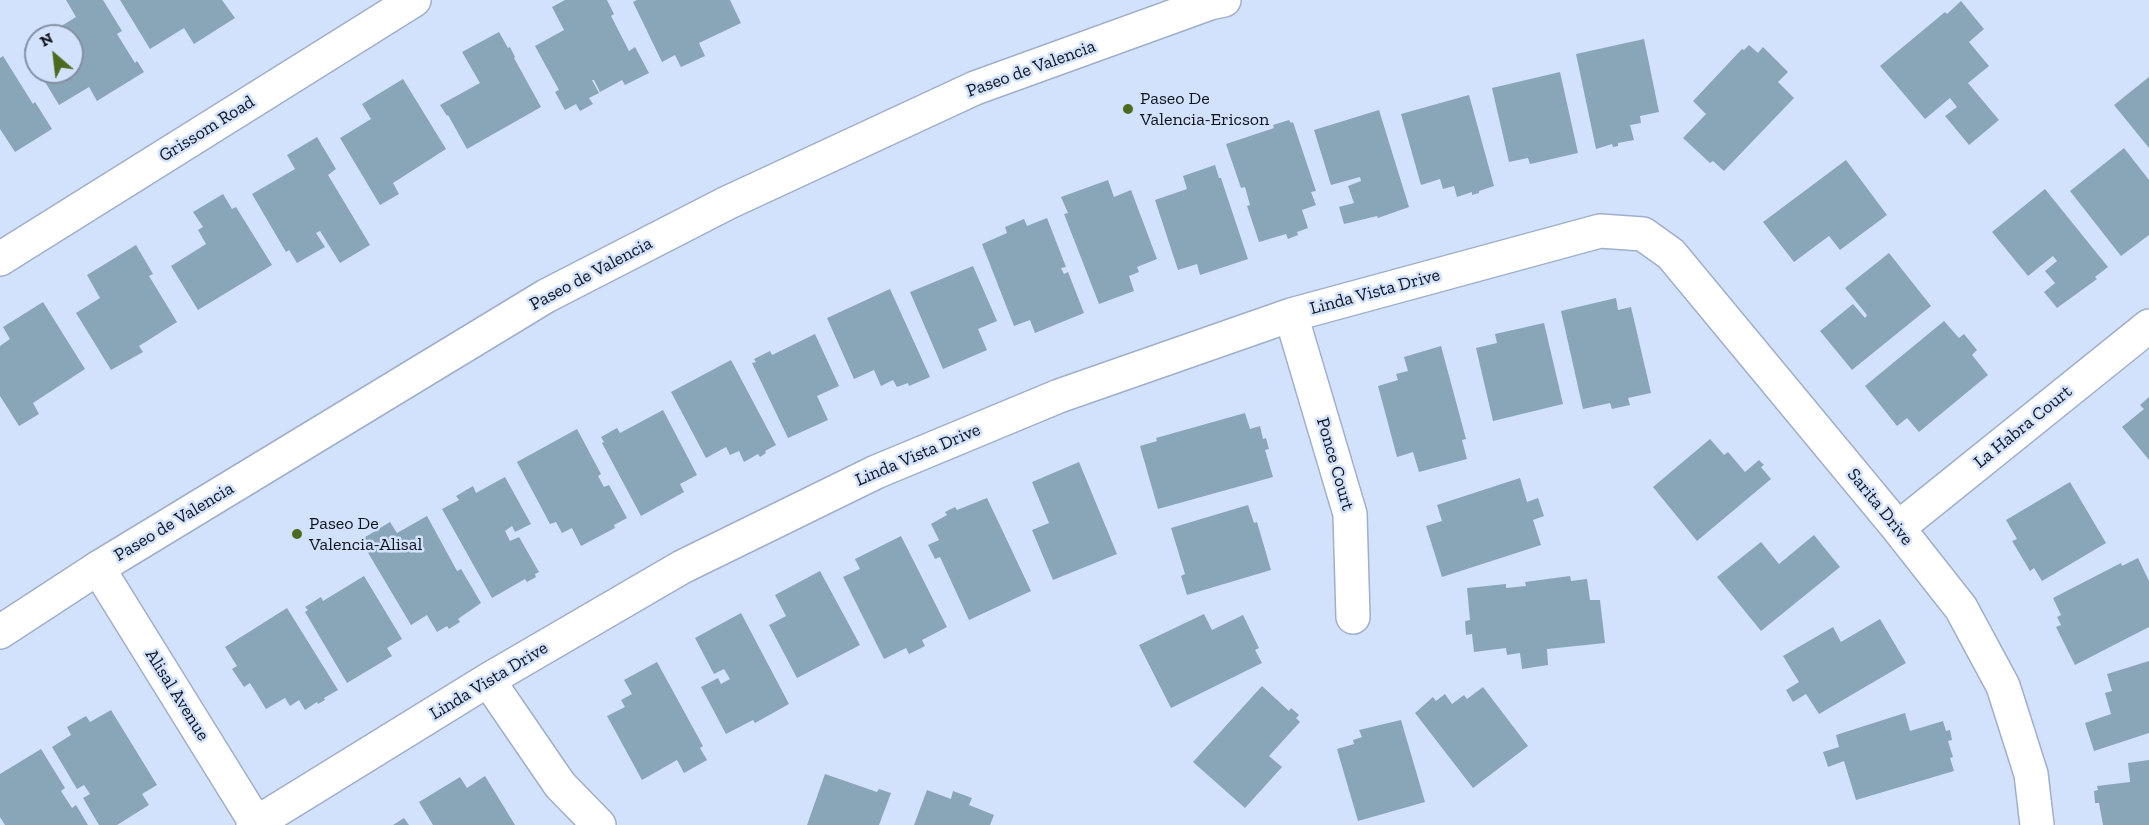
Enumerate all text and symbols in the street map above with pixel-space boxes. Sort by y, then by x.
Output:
north arrow [24,24,84,84]
text: N [36,28,56,51]
street label: Paseo de Valencia [963,36,1099,102]
place label: Paseo De Valencia-Ericson [1140,88,1269,130]
street label: Grissom Road [155,91,259,167]
marker: Paseo De Valencia-Ericson [1121,102,1135,116]
street label: Paseo de Valencia [526,233,656,315]
street label: Linda Vista Drive [1308,264,1442,320]
street label: La Habra Court [1970,381,2076,473]
street label: Ponce Court [1311,415,1359,513]
street label: Linda Vista Drive [852,419,984,491]
street label: Sarita Drive [1842,464,1918,550]
street label: Paseo de Valencia [110,478,238,566]
place label: Paseo De Valencia-Alisal [309,513,422,556]
marker: Paseo De Valencia-Alisal [290,527,304,541]
street label: Linda Vista Drive [426,637,552,725]
street label: Alisal Avenue [140,645,214,745]

